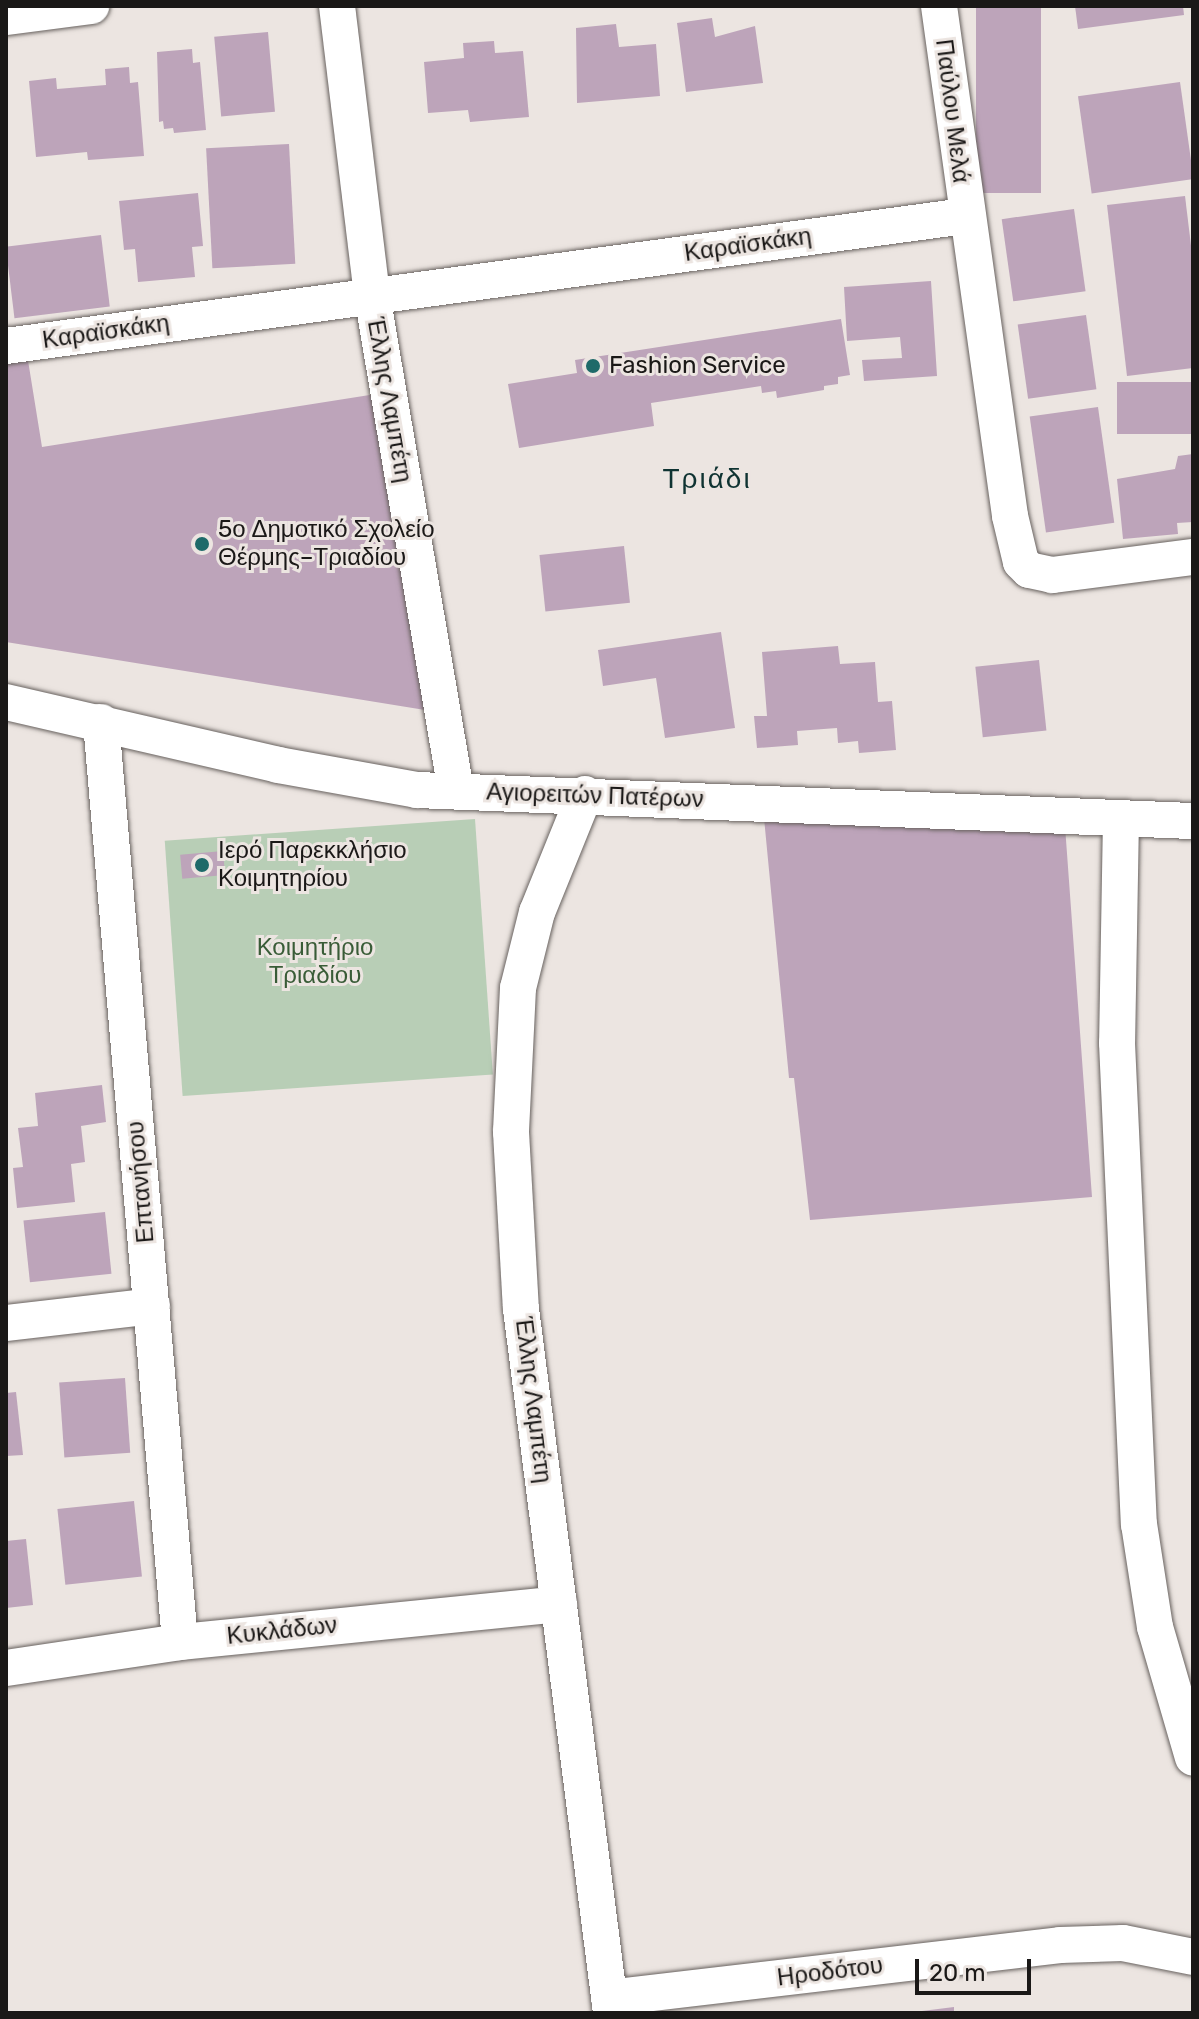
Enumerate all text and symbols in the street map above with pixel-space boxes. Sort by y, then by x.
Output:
street label: Παύλου Μελά [929,38,975,184]
street label: Καραϊσκάκη [683,222,813,268]
street label: Καραϊσκάκη [41,309,171,355]
street label: Έλλης Λαμπέτη [360,315,418,485]
place label: Fashion Service [609,352,786,380]
marker: Fashion Service [584,357,602,375]
district label: Τριάδι [662,462,752,496]
place label: 5ο Δημοτικό Σχολείο Θέρμης–Τριαδίου [218,516,435,572]
marker: 5ο Δημοτικό Σχολείο Θέρμης–Τριαδίου [193,535,211,553]
street label: Αγιορειτών Πατέρων [486,778,704,814]
place label: Ιερό Παρεκκλήσιο Κοιμητηρίου [218,837,407,893]
marker: Ιερό Παρεκκλήσιο Κοιμητηρίου [193,856,211,874]
park label: Κοιμητήριο Τριαδίου [257,934,373,990]
street label: Επτανήσου [121,1120,161,1244]
street label: Έλλης Λαμπέτη [509,1315,557,1485]
street label: Κυκλάδων [225,1611,339,1651]
scale bar [919,1943,1035,1993]
street label: Ηροδότου [775,1951,885,1993]
text: 20 m [929,1959,986,1987]

